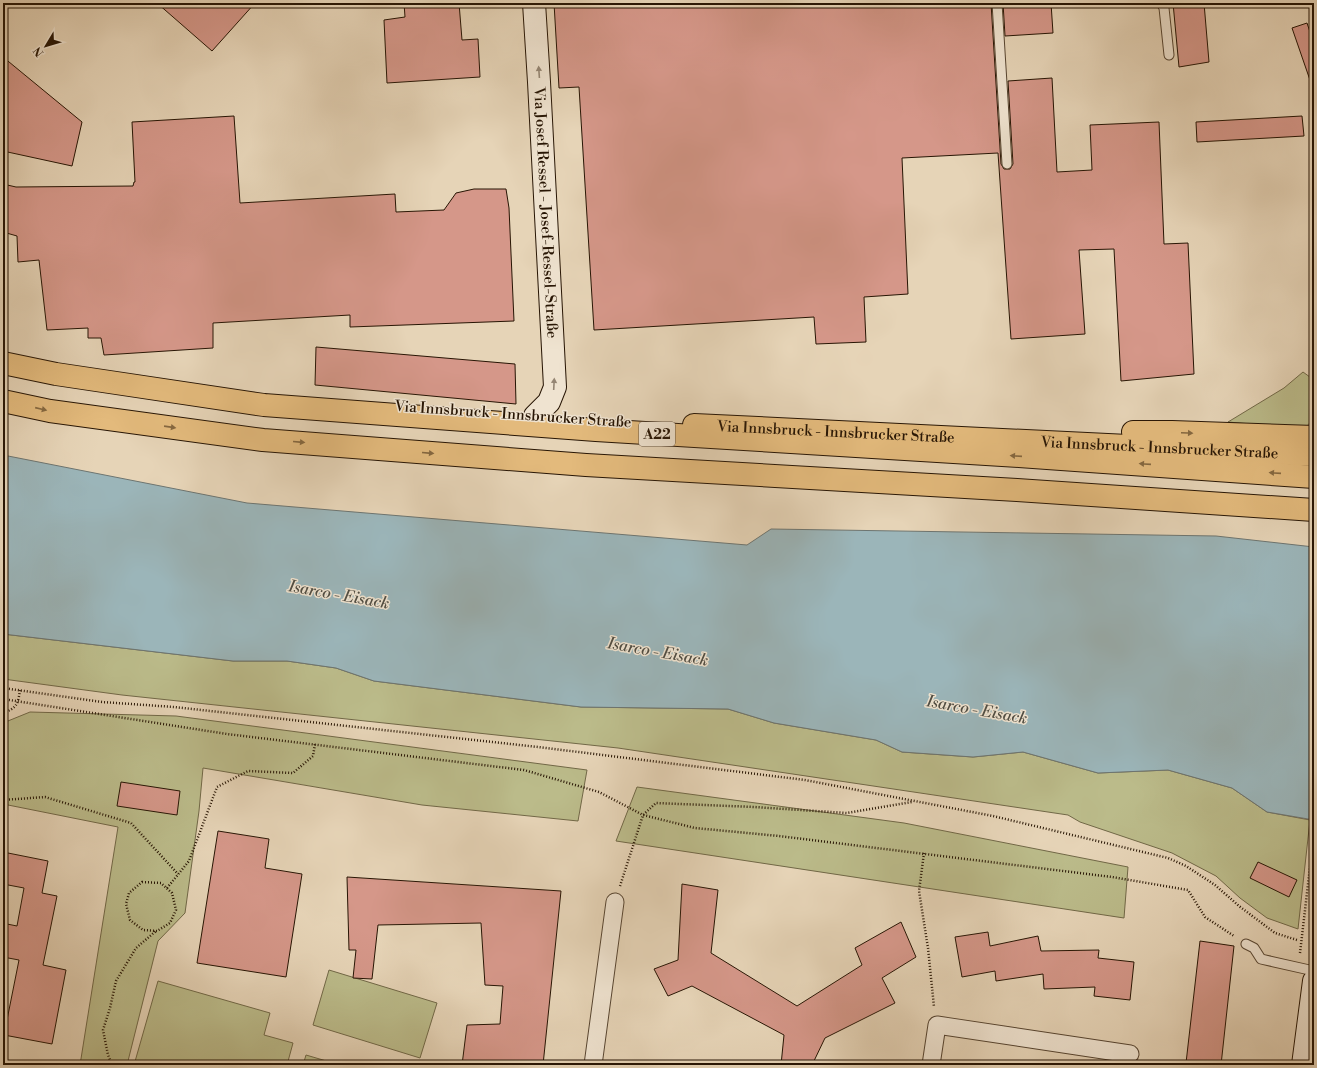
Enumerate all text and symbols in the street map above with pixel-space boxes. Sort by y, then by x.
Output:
north arrow [26,26,66,66]
text: N [31,44,47,59]
one-way arrow [535,66,542,78]
street label: Via Josef Ressel - Josef-Ressel-Straße [529,85,561,339]
one-way arrow [551,377,558,390]
street label: Via Innsbruck - Innsbrucker Straße [393,397,632,432]
one-way arrow [35,407,47,413]
street label: Via Innsbruck - Innsbrucker Straße [716,417,955,448]
road number: A22 [639,422,675,446]
one-way arrow [164,424,176,430]
one-way arrow [1181,429,1193,436]
street label: Via Innsbruck - Innsbrucker Straße [1039,433,1279,463]
one-way arrow [293,439,305,446]
one-way arrow [422,449,434,456]
one-way arrow [1010,452,1022,459]
one-way arrow [1139,461,1151,468]
one-way arrow [1269,470,1281,477]
water label: Isarco - Eisack [286,576,391,614]
water label: Isarco - Eisack [605,633,710,671]
water label: Isarco - Eisack [924,691,1029,729]

